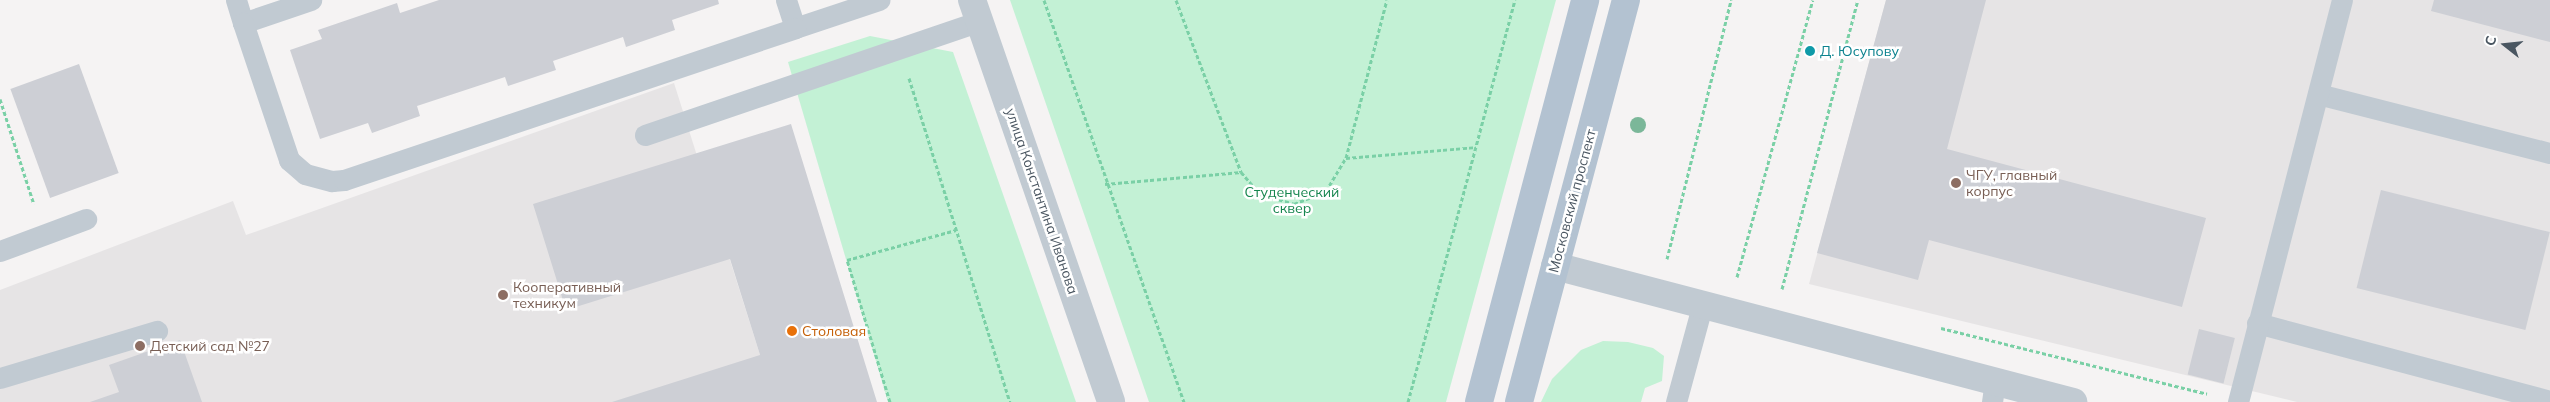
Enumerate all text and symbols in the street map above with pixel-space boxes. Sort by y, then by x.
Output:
north arrow [2480,20,2530,70]
text: С [2481,34,2501,48]
place label: Д. Юсупову [1820,43,1899,59]
marker: Д. Юсупову [1804,45,1816,57]
street label: улица Константина Иванова [1002,106,1082,296]
street label: Московский проспект [1545,128,1599,274]
place label: ЧГУ, главный корпус [1966,167,2057,200]
marker: ЧГУ, главный корпус [1950,177,1962,189]
park label: Студенческий сквер [1245,184,1339,216]
place label: Кооперативный техникум [513,279,621,312]
marker: Кооперативный техникум [497,289,509,301]
place label: Столовая [802,323,866,339]
marker: Столовая [786,325,798,337]
place label: Детский сад №27 [150,338,270,354]
marker: Детский сад №27 [134,340,146,352]

